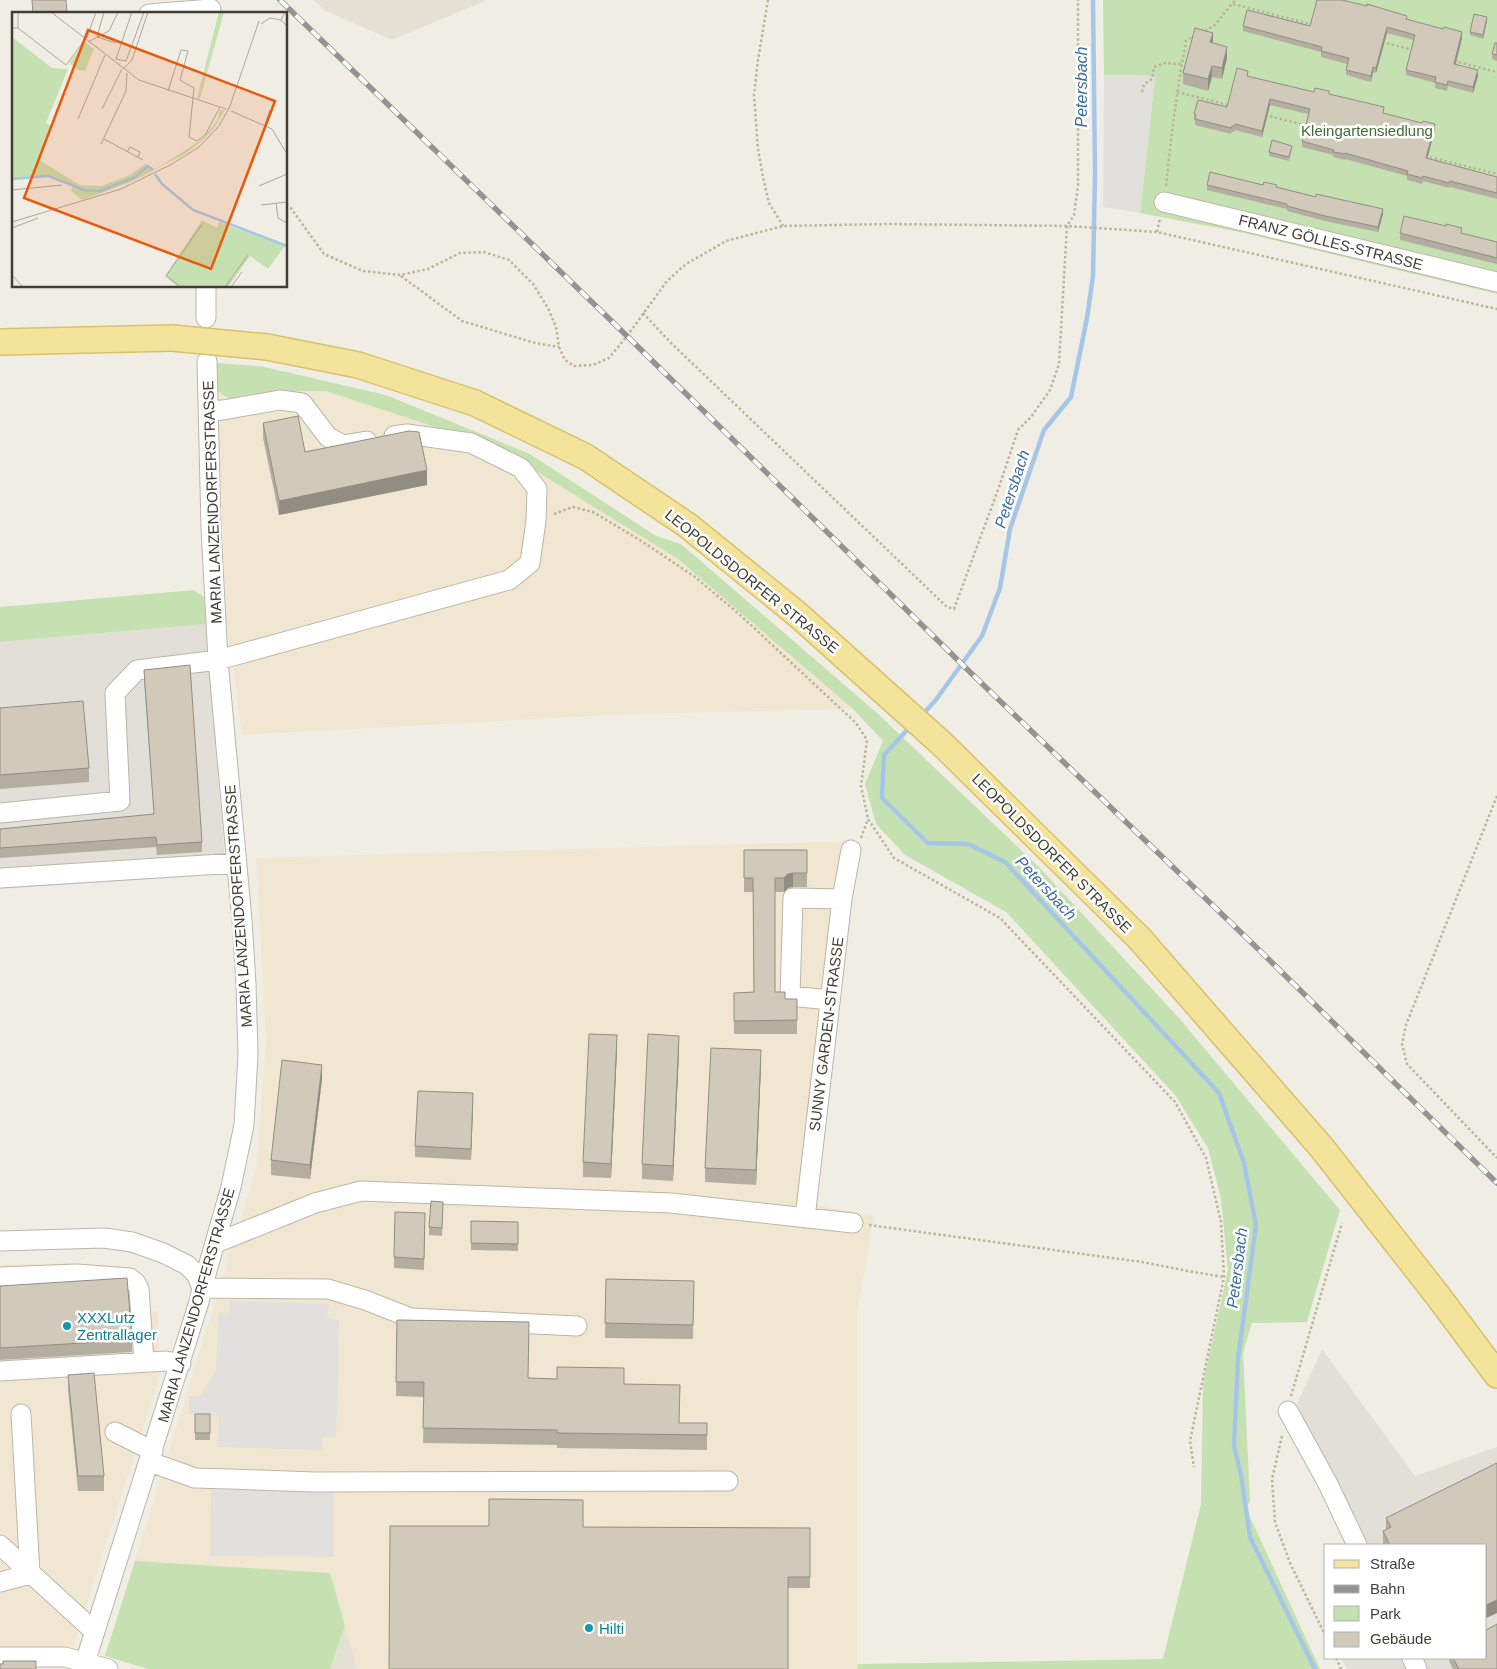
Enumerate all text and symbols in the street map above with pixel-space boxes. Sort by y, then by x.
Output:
inset map [12,12,288,288]
water label: Petersbach [1073,46,1090,127]
park label: Kleingartensiedlung [1301,122,1433,139]
street label: FRANZ GÖLLES-STRASSE [1237,211,1425,273]
street label: MARIA LANZENDORFERSTRASSE [199,380,225,624]
water label: Petersbach [991,448,1033,530]
street label: LEOPOLDSDORFER STRASSE [662,506,842,656]
street label: LEOPOLDSDORFER STRASSE [969,770,1135,936]
street label: MARIA LANZENDORFERSTRASSE [221,784,255,1028]
water label: Petersbach [1012,853,1080,923]
street label: SUNNY GARDEN-STRASSE [806,936,846,1132]
street label: MARIA LANZENDORFERSTRASSE [154,1186,238,1424]
water label: Petersbach [1224,1227,1250,1309]
place label: XXXLutz Zentrallager [77,1309,157,1343]
marker: XXXLutz Zentrallager [61,1320,73,1332]
legend [1324,1544,1487,1659]
text: Straße [1370,1555,1415,1572]
text: Bahn [1370,1580,1405,1597]
text: Park [1370,1605,1401,1622]
place label: Hilti [599,1620,624,1637]
marker: Hilti [583,1622,595,1634]
text: Gebäude [1370,1630,1432,1647]

